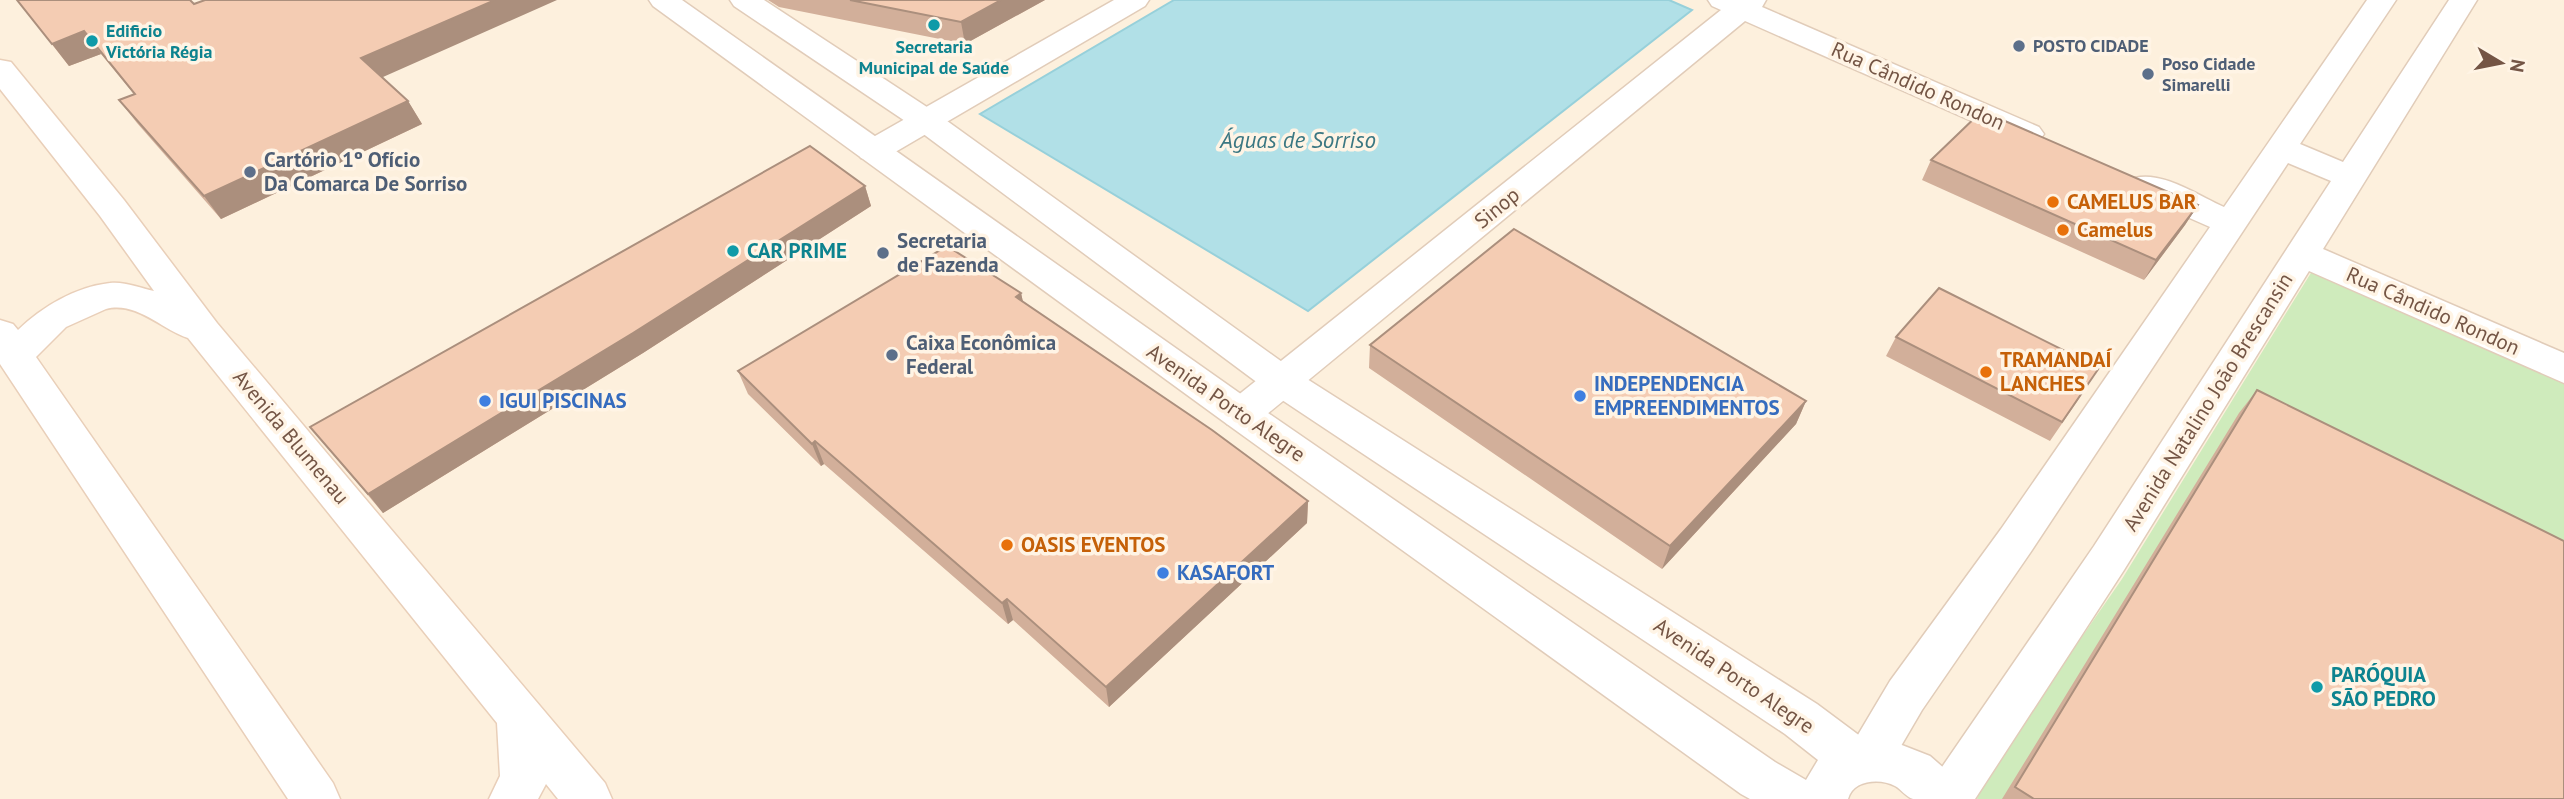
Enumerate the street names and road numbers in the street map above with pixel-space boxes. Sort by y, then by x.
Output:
street label: Rua Cândido Rondon [1827,35,2009,136]
street label: Sinop [1468,181,1525,234]
street label: Rua Cândido Rondon [2342,260,2524,361]
street label: Avenida Natalino João Brescansin [2117,268,2298,536]
street label: Avenida Porto Alegre [1142,338,1311,467]
street label: Avenida Blumenau [227,364,355,509]
street label: Avenida Porto Alegre [1649,612,1820,739]

